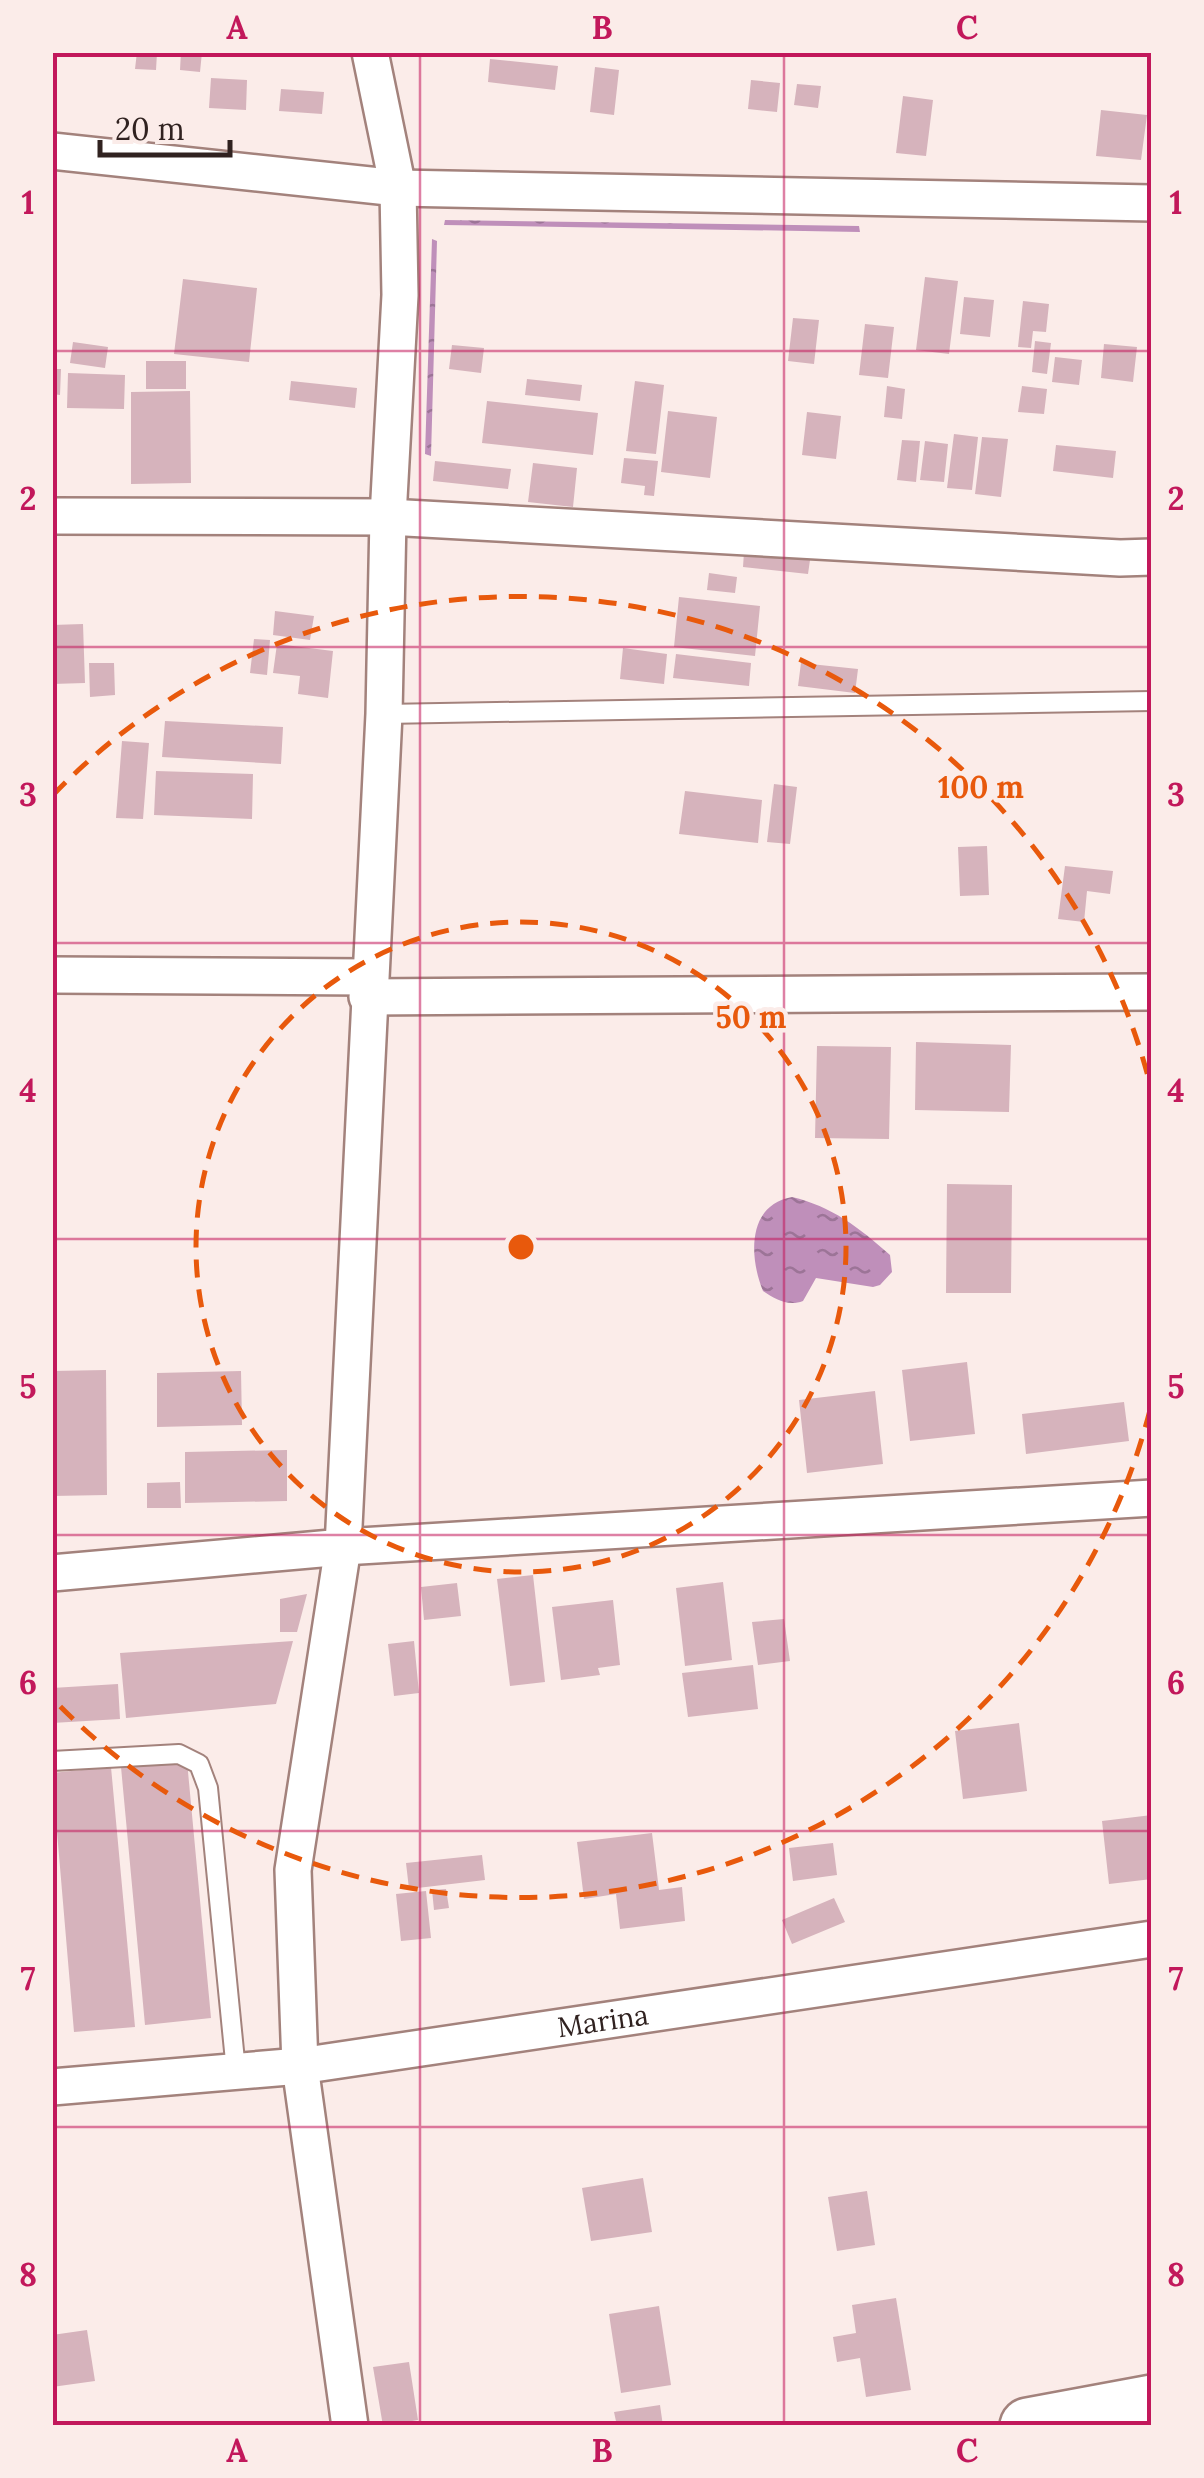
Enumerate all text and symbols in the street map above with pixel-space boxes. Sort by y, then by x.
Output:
text: A [226,7,248,48]
text: B [591,7,613,48]
text: C [956,7,978,48]
scale bar [100,95,230,157]
text: 20 m [115,110,184,148]
text: 1 [22,182,35,223]
text: 1 [1170,182,1183,223]
text: 2 [19,478,37,519]
text: 2 [1167,478,1185,519]
text: 100 m [938,768,1024,806]
text: 3 [19,774,37,815]
text: 3 [1167,774,1185,815]
text: 50 m [716,998,787,1036]
text: 4 [19,1070,37,1111]
text: 4 [1167,1070,1185,1111]
centre of rings [503,1229,539,1265]
text: 5 [19,1366,37,1407]
text: 5 [1167,1366,1185,1407]
text: 6 [19,1662,37,1703]
text: 6 [1167,1662,1185,1703]
text: 7 [20,1958,36,1999]
text: 7 [1168,1958,1184,1999]
street label: Marina [555,1996,651,2045]
text: 8 [19,2254,37,2295]
text: 8 [1167,2254,1185,2295]
text: A [226,2430,248,2471]
text: B [591,2430,613,2471]
text: C [956,2430,978,2471]

